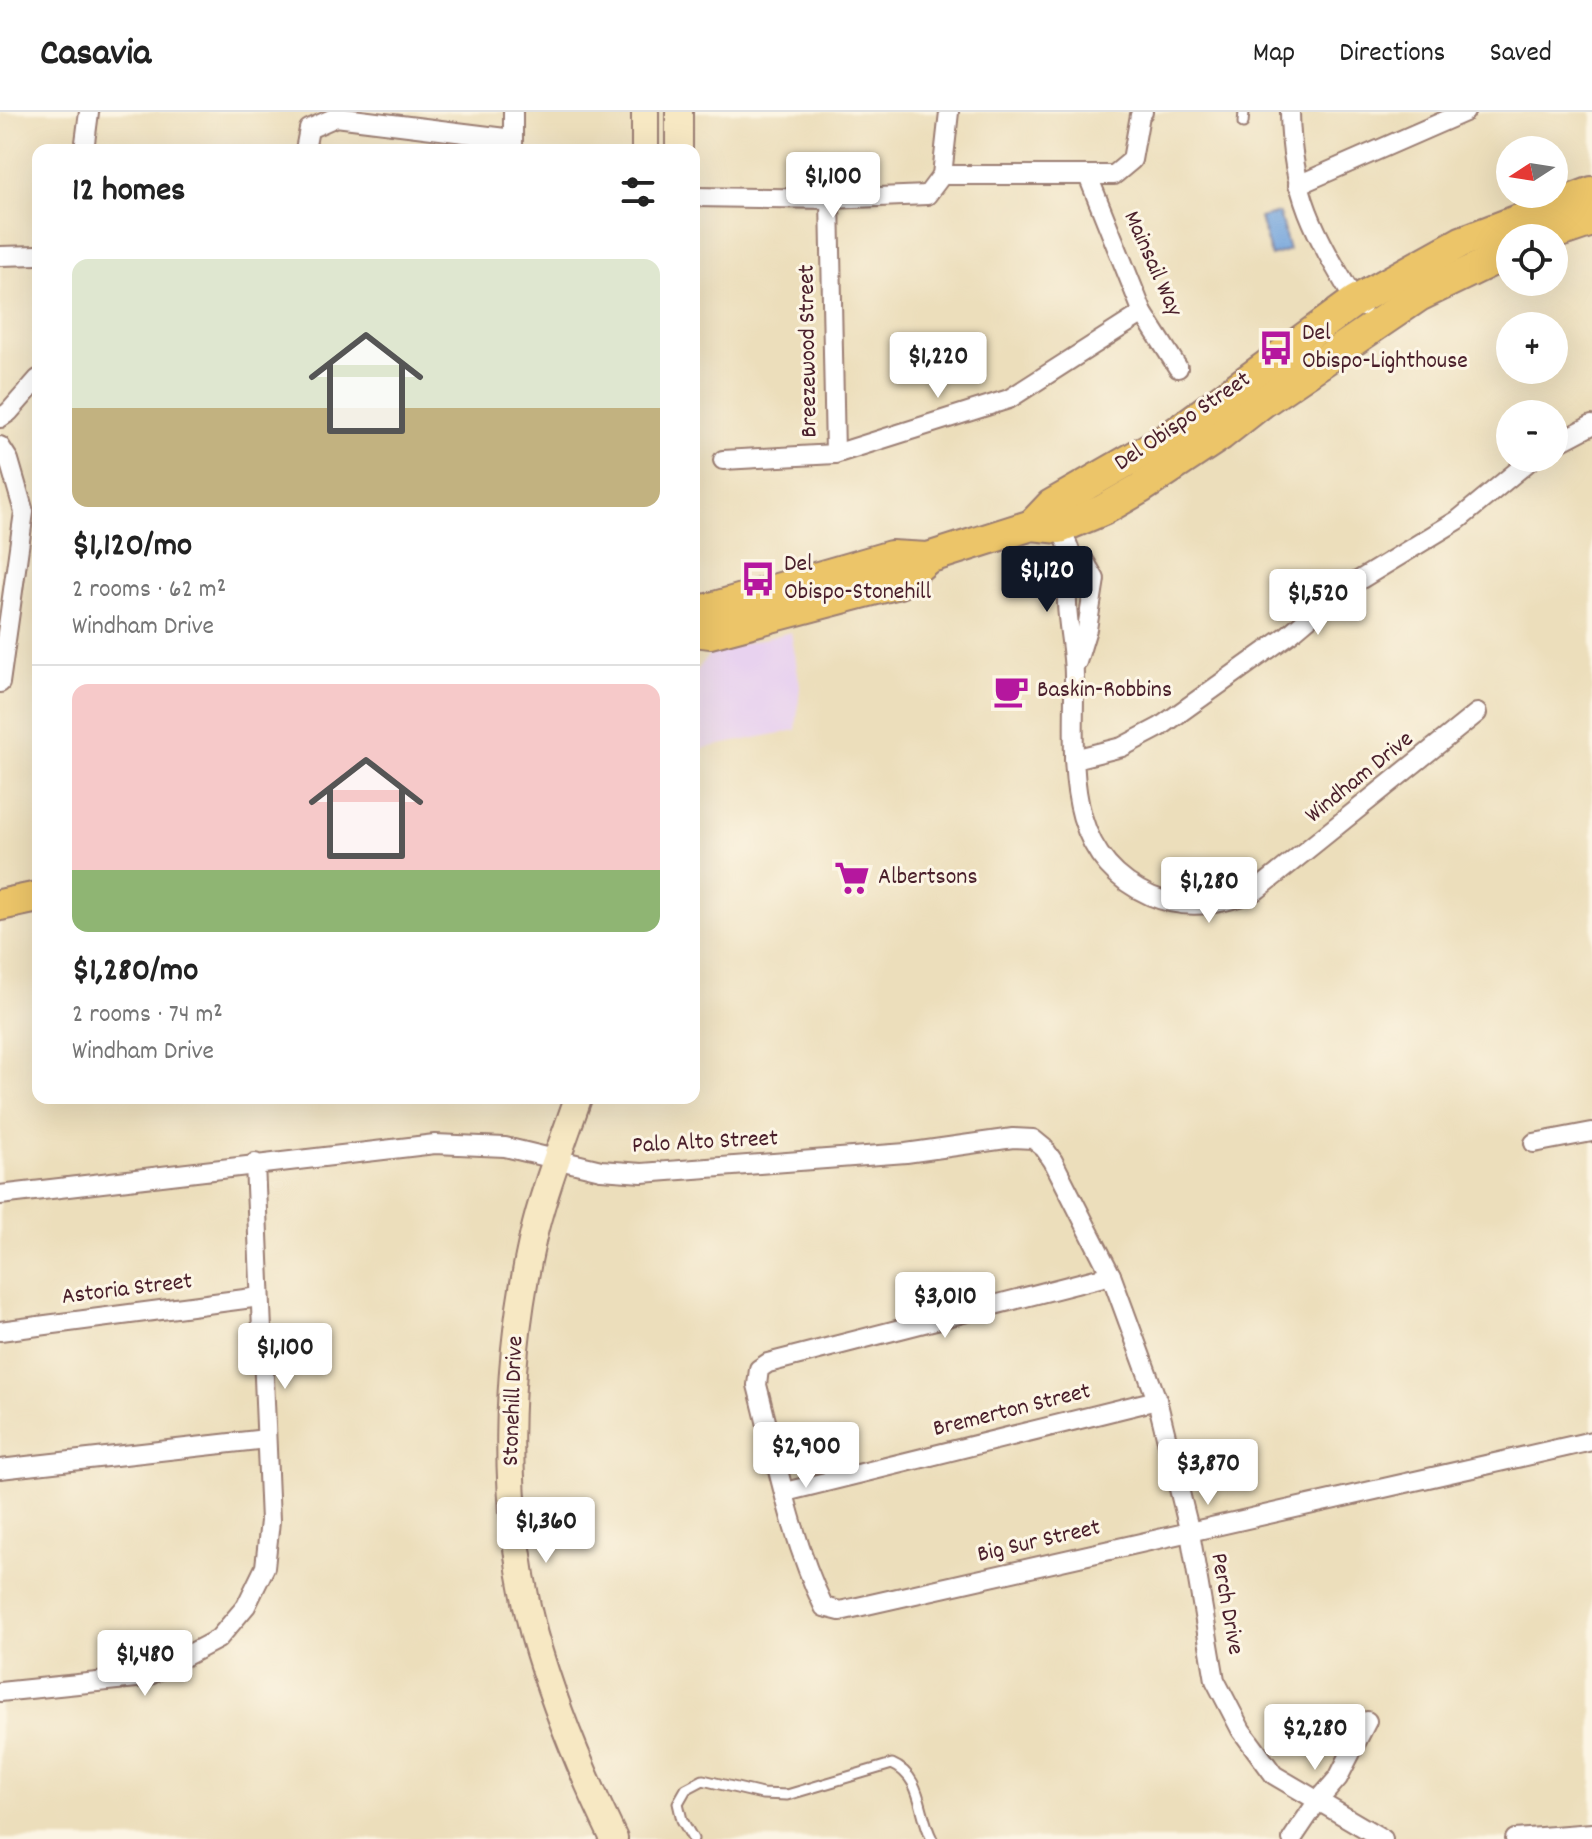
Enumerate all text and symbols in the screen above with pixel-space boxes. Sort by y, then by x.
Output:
text: Casavia [40,28,151,83]
text: Map [1253,35,1295,75]
text: Directions [1339,35,1445,75]
text: Saved [1489,35,1552,75]
north arrow [1496,136,1568,208]
map controls [1496,136,1568,472]
pin: $1,100 [768,152,898,220]
text: $1,100 [804,159,862,196]
text: 12 homes [72,168,185,217]
icon: filters [616,170,660,214]
street label: Mainsail Way [1114,206,1191,323]
button: locate [1496,224,1568,296]
street label: Breezewood Street [790,264,828,438]
icon: home [294,311,438,455]
button: + [1496,312,1568,384]
place label: Del Obispo-Lighthouse [1302,317,1468,379]
bus stop icon: Del Obispo-Lighthouse [1257,329,1295,367]
pin: $1,220 [873,332,1003,400]
text: $1,220 [908,339,968,376]
street label: Del Obispo Street [1108,364,1258,480]
button: − [1496,400,1568,472]
text: $1,120/mo [72,523,192,572]
pin: $1,120 [982,546,1112,614]
place label: Del Obispo-Stonehill [784,548,931,610]
text: $1,120 [1019,553,1075,590]
bus stop icon: Del Obispo-Stonehill [739,560,777,598]
pin: $1,520 [1253,569,1383,637]
text: 2 rooms · 62 m² [72,572,226,609]
text: $1,520 [1287,576,1349,613]
text: Windham Drive [72,609,214,646]
cafe icon: Baskin-Robbins [992,672,1030,710]
place label: Baskin-Robbins [1037,674,1172,708]
street label: Windham Drive [1298,724,1422,832]
icon: home [294,736,438,880]
pin: $1,280 [1144,857,1274,925]
supermarket icon: Albertsons [833,859,871,897]
place label: Albertsons [878,861,978,895]
text: $1,280 [1179,864,1239,901]
text: $1,280/mo [72,948,198,997]
text: 2 rooms · 74 m² [72,997,223,1034]
text: Windham Drive [72,1034,214,1071]
street label: Palo Alto Street [631,1122,779,1164]
street label: Astoria Street [60,1265,194,1315]
pin: $3,010 [880,1272,1010,1340]
text: $3,010 [913,1279,977,1316]
pin: $1,100 [220,1323,350,1391]
text: $1,100 [256,1330,314,1367]
street label: Stonehill Drive [495,1335,533,1467]
street label: Bremerton Street [930,1375,1094,1447]
pin: $2,900 [741,1422,871,1490]
text: $2,900 [771,1429,841,1466]
pin: $3,870 [1143,1439,1273,1507]
text: $3,870 [1176,1446,1240,1483]
pin: $1,360 [481,1497,611,1565]
text: $1,360 [515,1504,577,1541]
street label: Big Sur Street [974,1511,1104,1573]
street label: Perch Drive [1200,1550,1252,1658]
pin: $1,480 [80,1630,210,1698]
text: $1,480 [115,1637,175,1674]
pin: $2,280 [1250,1704,1380,1772]
text: $2,280 [1282,1711,1348,1748]

